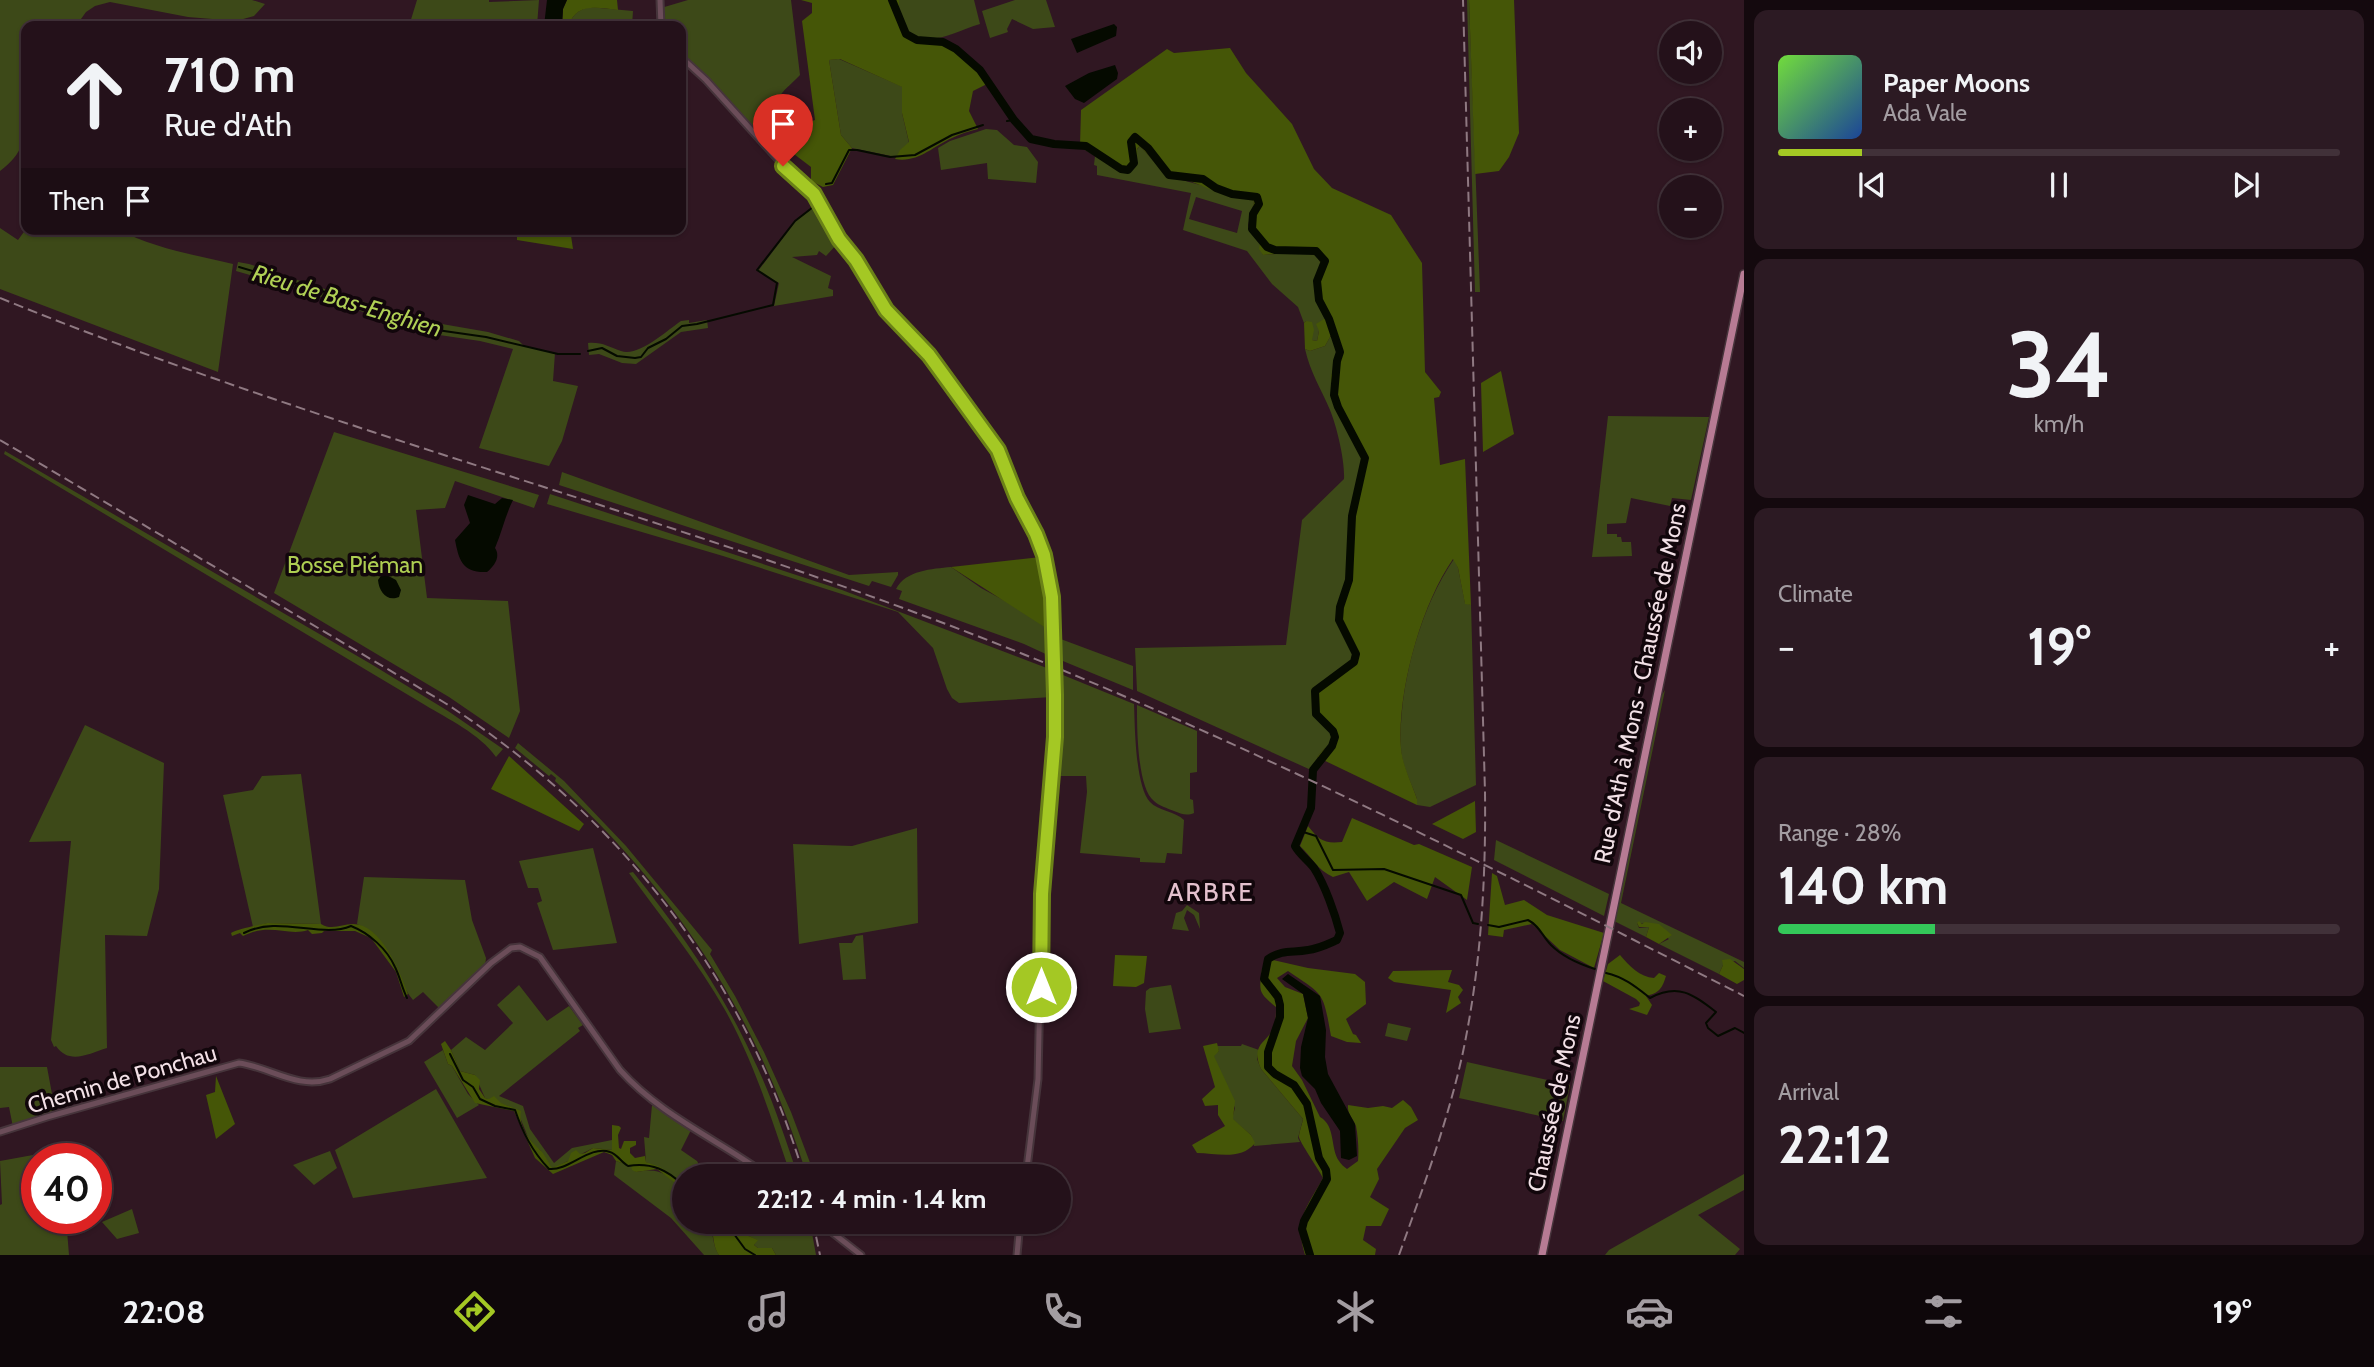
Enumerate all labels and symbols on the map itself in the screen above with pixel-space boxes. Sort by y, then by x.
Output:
pin [753,94,813,166]
water label: Rieu de Bas-Enghien [249,258,445,343]
street label: Rue d'Ath à Mons - Chaussée de Mons [1588,500,1692,866]
park label: Bosse Piéman [287,551,423,579]
district label: ARBRE [1167,876,1255,908]
position arrow [1004,950,1078,1024]
street label: Chaussée de Mons [1522,1012,1586,1194]
street label: Chemin de Ponchau [24,1039,220,1119]
speed limit sign: 40 [21,1143,112,1234]

